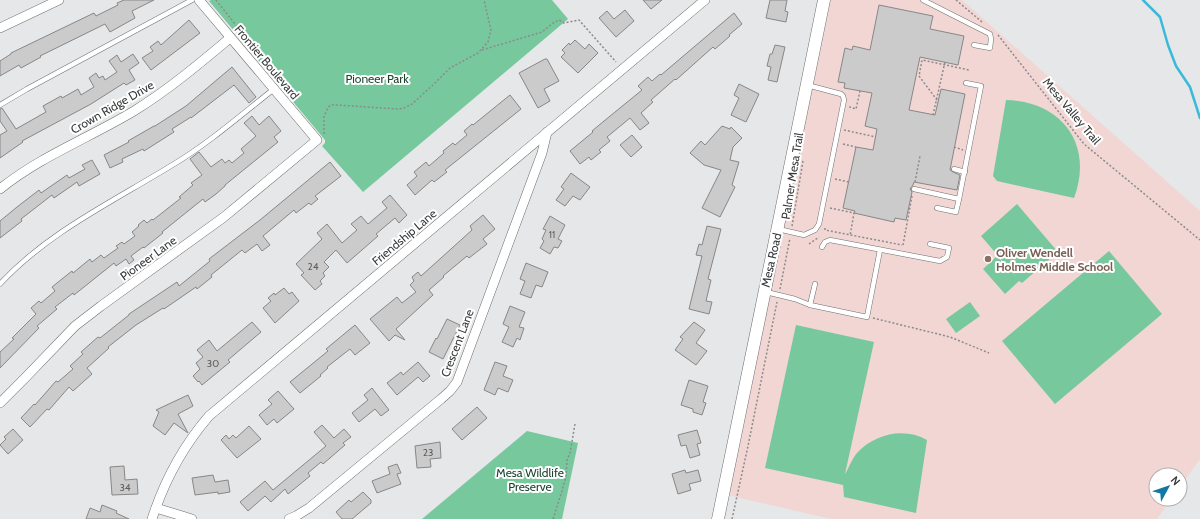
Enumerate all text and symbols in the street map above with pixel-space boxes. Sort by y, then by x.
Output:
street label: Frontier Boulevard [231,22,303,102]
park label: Pioneer Park [345,71,409,86]
street label: Mesa Valley Trail [1040,75,1104,148]
street label: Crown Ridge Drive [68,77,156,137]
street label: Palmer Mesa Trail [778,131,806,221]
street label: Friendship Lane [369,206,439,268]
house number: 11 [549,228,555,241]
street label: Mesa Road [757,231,785,289]
street label: Pioneer Lane [117,233,179,283]
place label: Oliver Wendell Holmes Middle School [996,245,1113,274]
marker: Oliver Wendell Holmes Middle School [983,254,993,264]
house number: 24 [307,260,319,273]
street label: Crescent Lane [437,307,477,379]
house number: 30 [207,357,219,370]
house number: 23 [423,446,433,459]
park label: Mesa Wildlife Preserve [496,465,564,494]
north arrow [1148,467,1188,507]
text: N [1168,473,1184,488]
house number: 34 [119,481,131,494]

